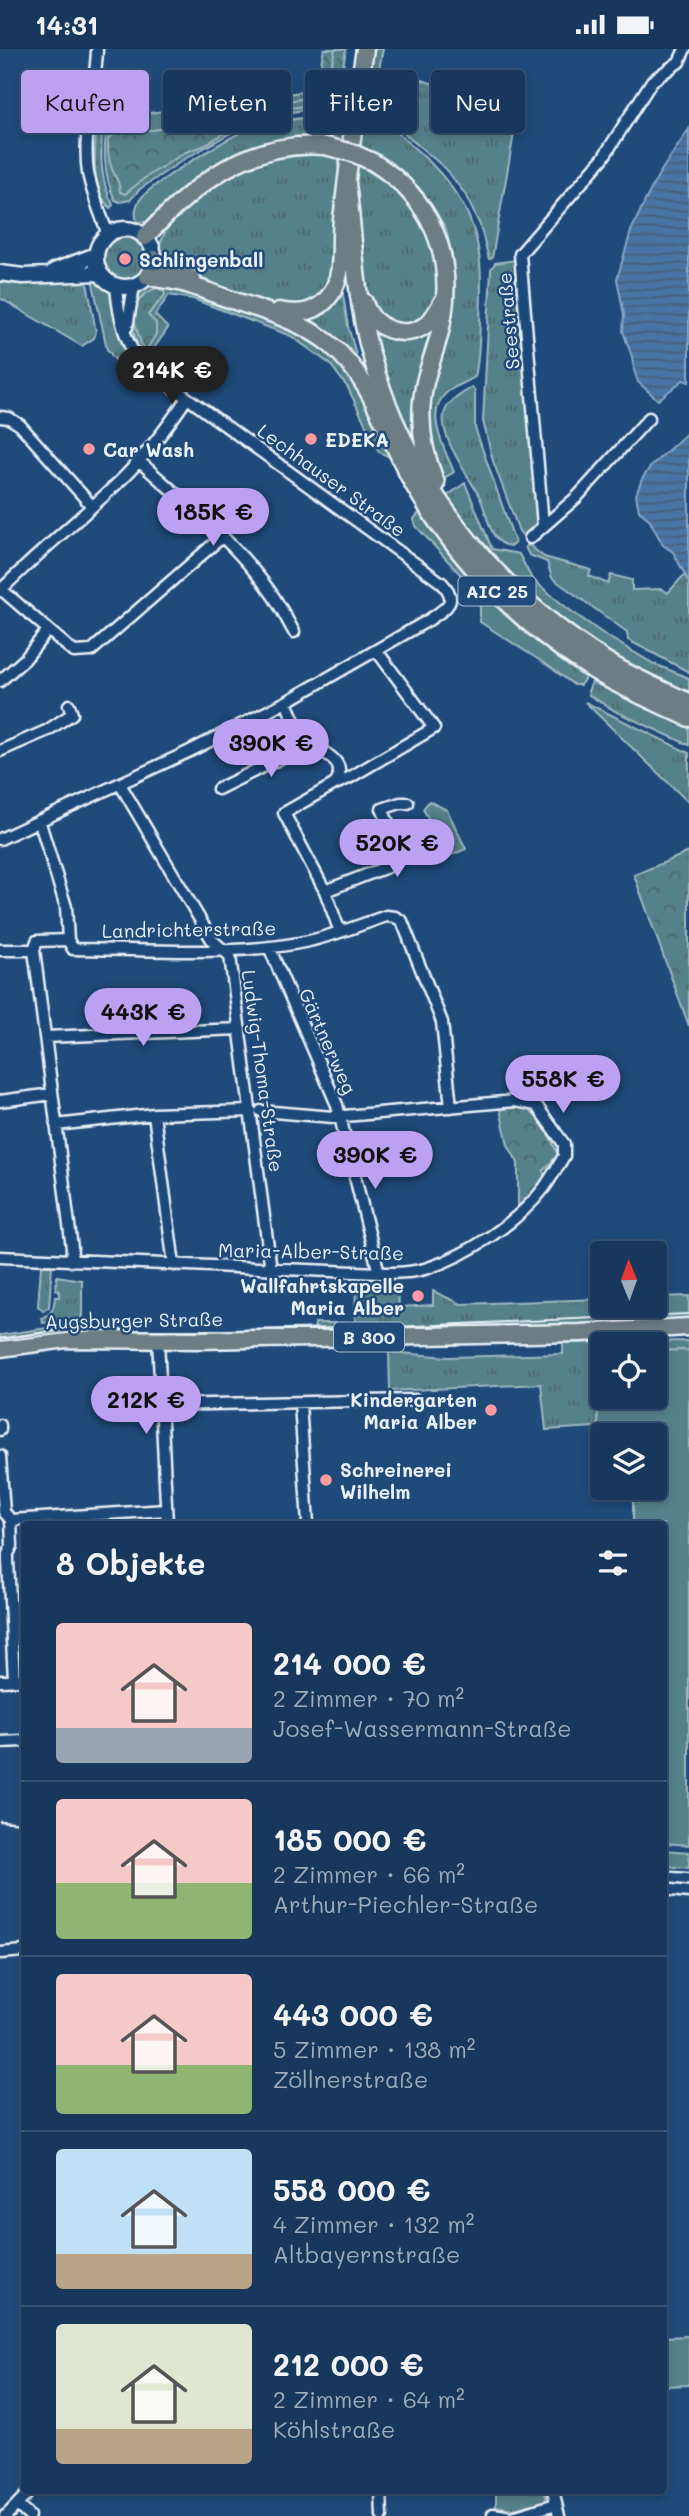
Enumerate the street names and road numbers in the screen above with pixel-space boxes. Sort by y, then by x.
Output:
street label: Seestraße [491,272,525,370]
street label: Lechhauser Straße [253,418,411,542]
road number: AIC 25 [458,577,536,605]
street label: Landrichterstraße [102,915,276,943]
street label: Ludwig-Thoma-Straße [236,968,290,1174]
street label: Gärtnerweg [294,984,362,1098]
street label: Maria-Alber-Straße [218,1237,404,1265]
street label: Augsburger Straße [45,1306,223,1334]
road number: B 300 [334,1323,404,1351]

